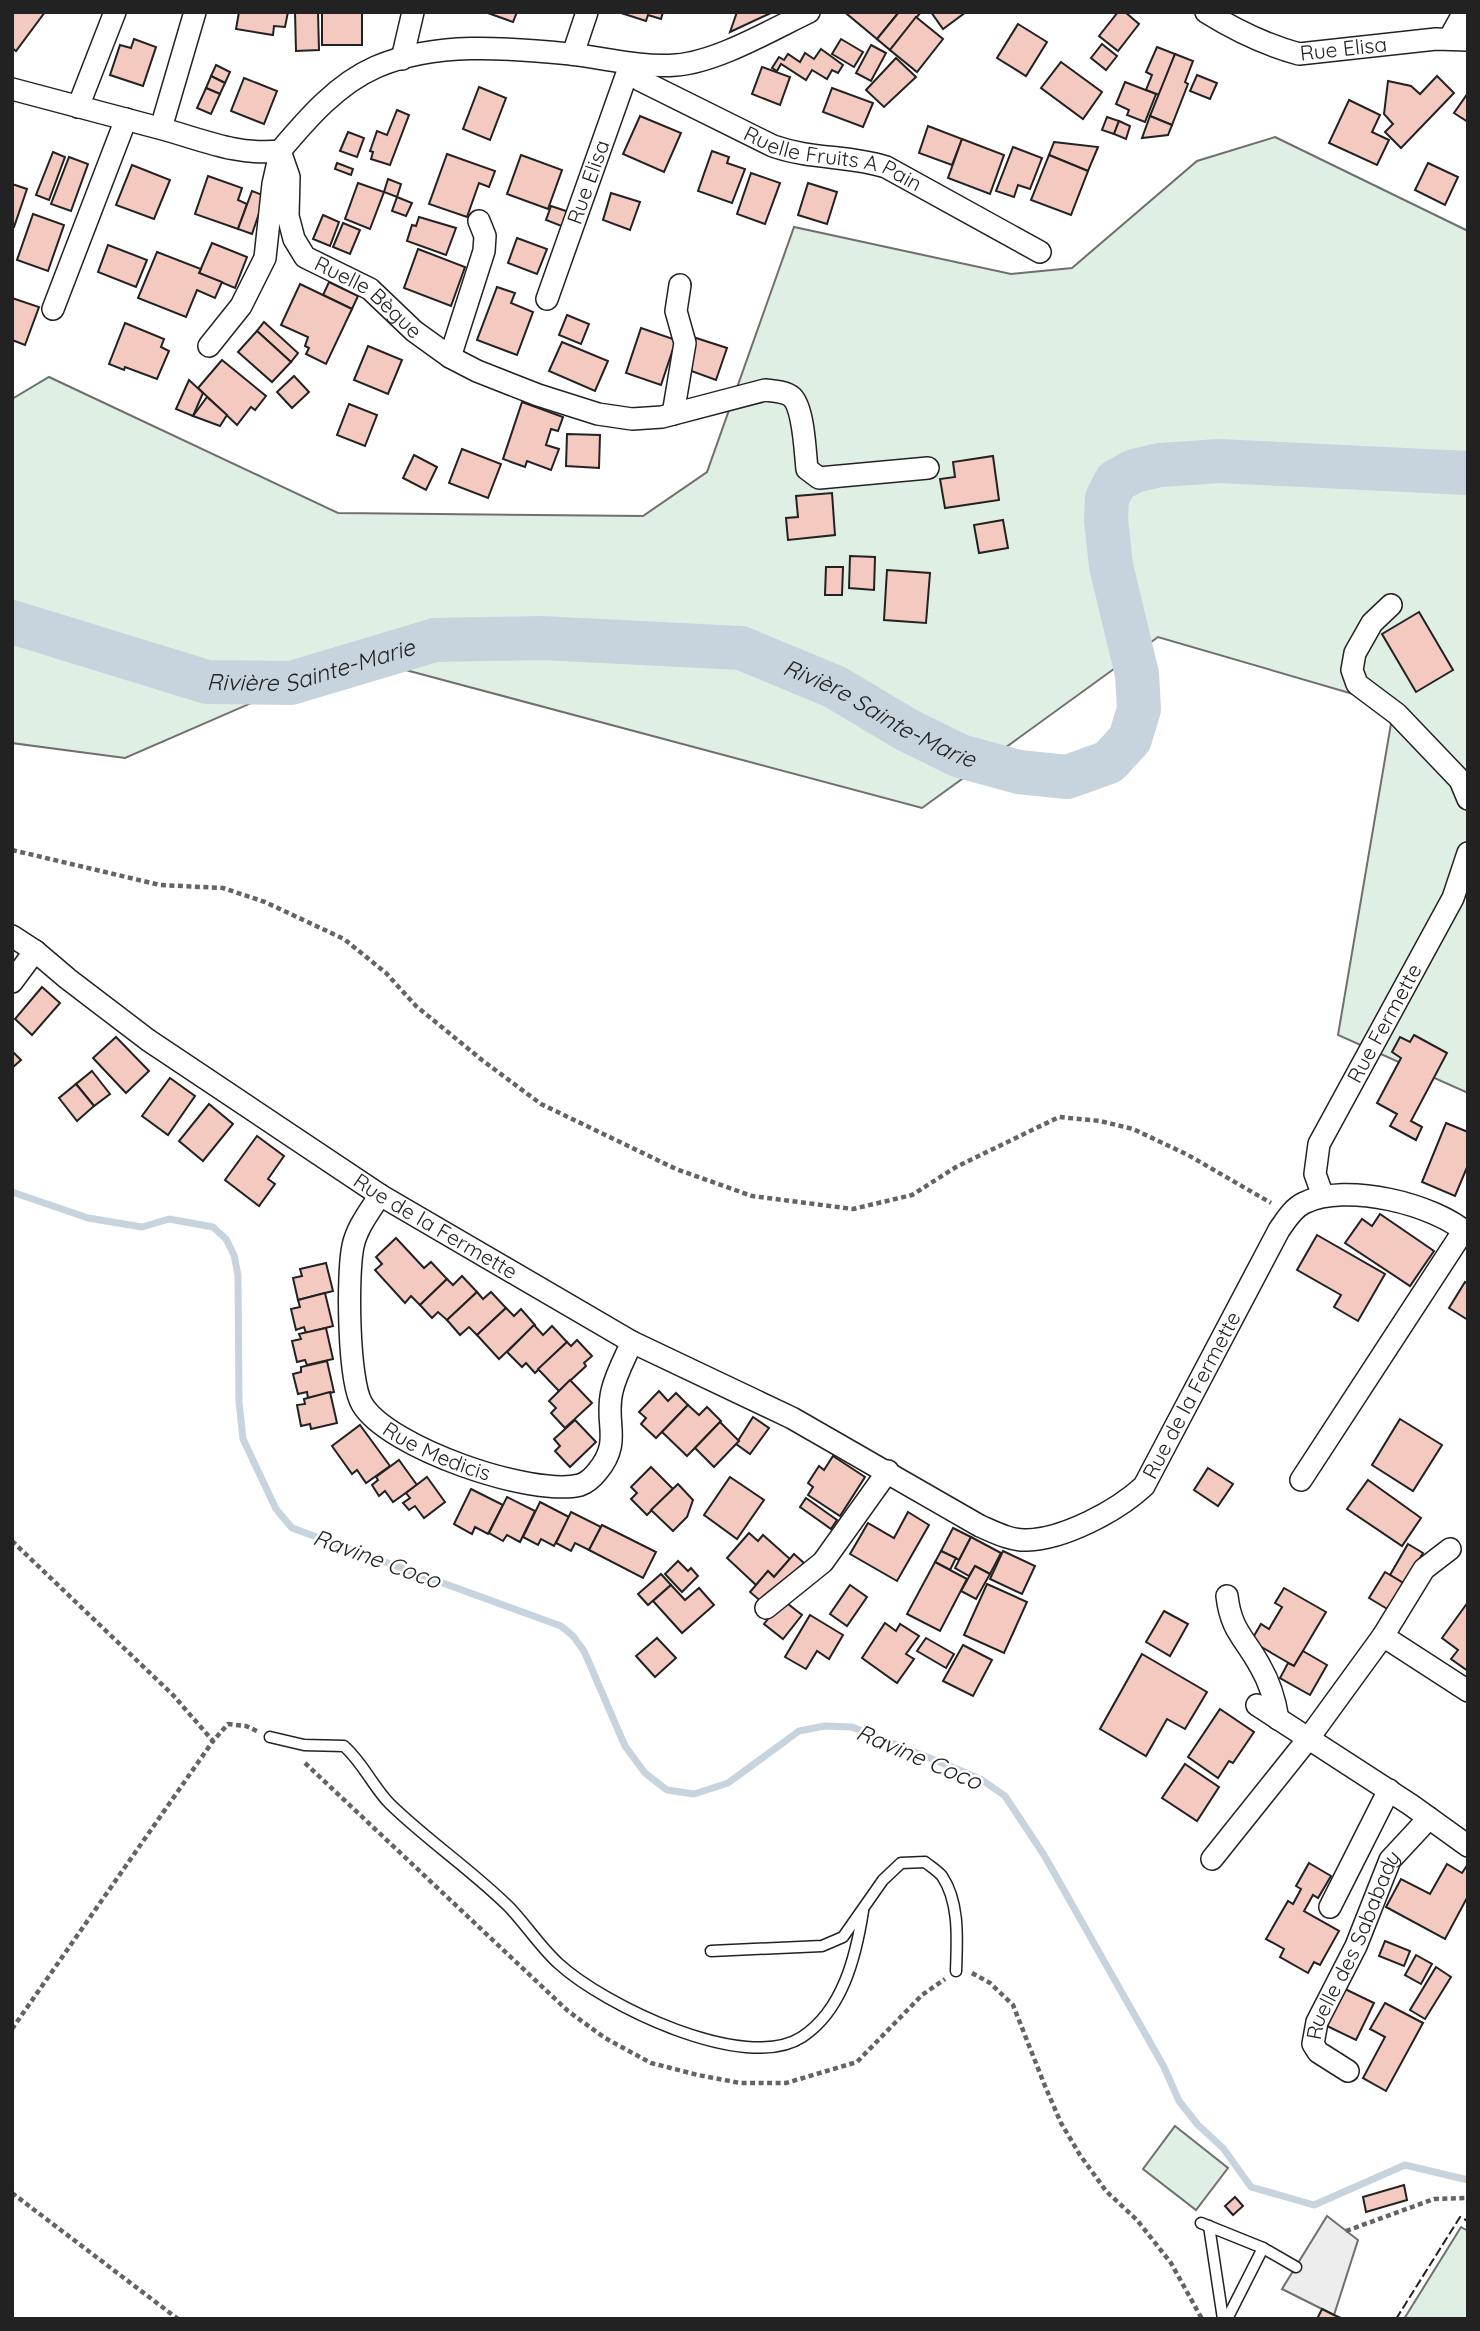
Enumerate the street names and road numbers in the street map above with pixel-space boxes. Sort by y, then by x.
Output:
street label: Rue Elisa [1298,30,1388,66]
street label: Ruelle Fruits A Pain [740,120,927,196]
street label: Rue Elisa [561,136,614,227]
street label: Ruelle Bègue [311,250,428,344]
street label: Rue Fermette [1341,959,1427,1087]
street label: Rue de la Fermette [349,1167,522,1284]
street label: Rue de la Fermette [1136,1307,1246,1483]
street label: Rue Medicis [378,1415,494,1486]
street label: Ruelle des Sababady [1300,1844,1405,2042]

